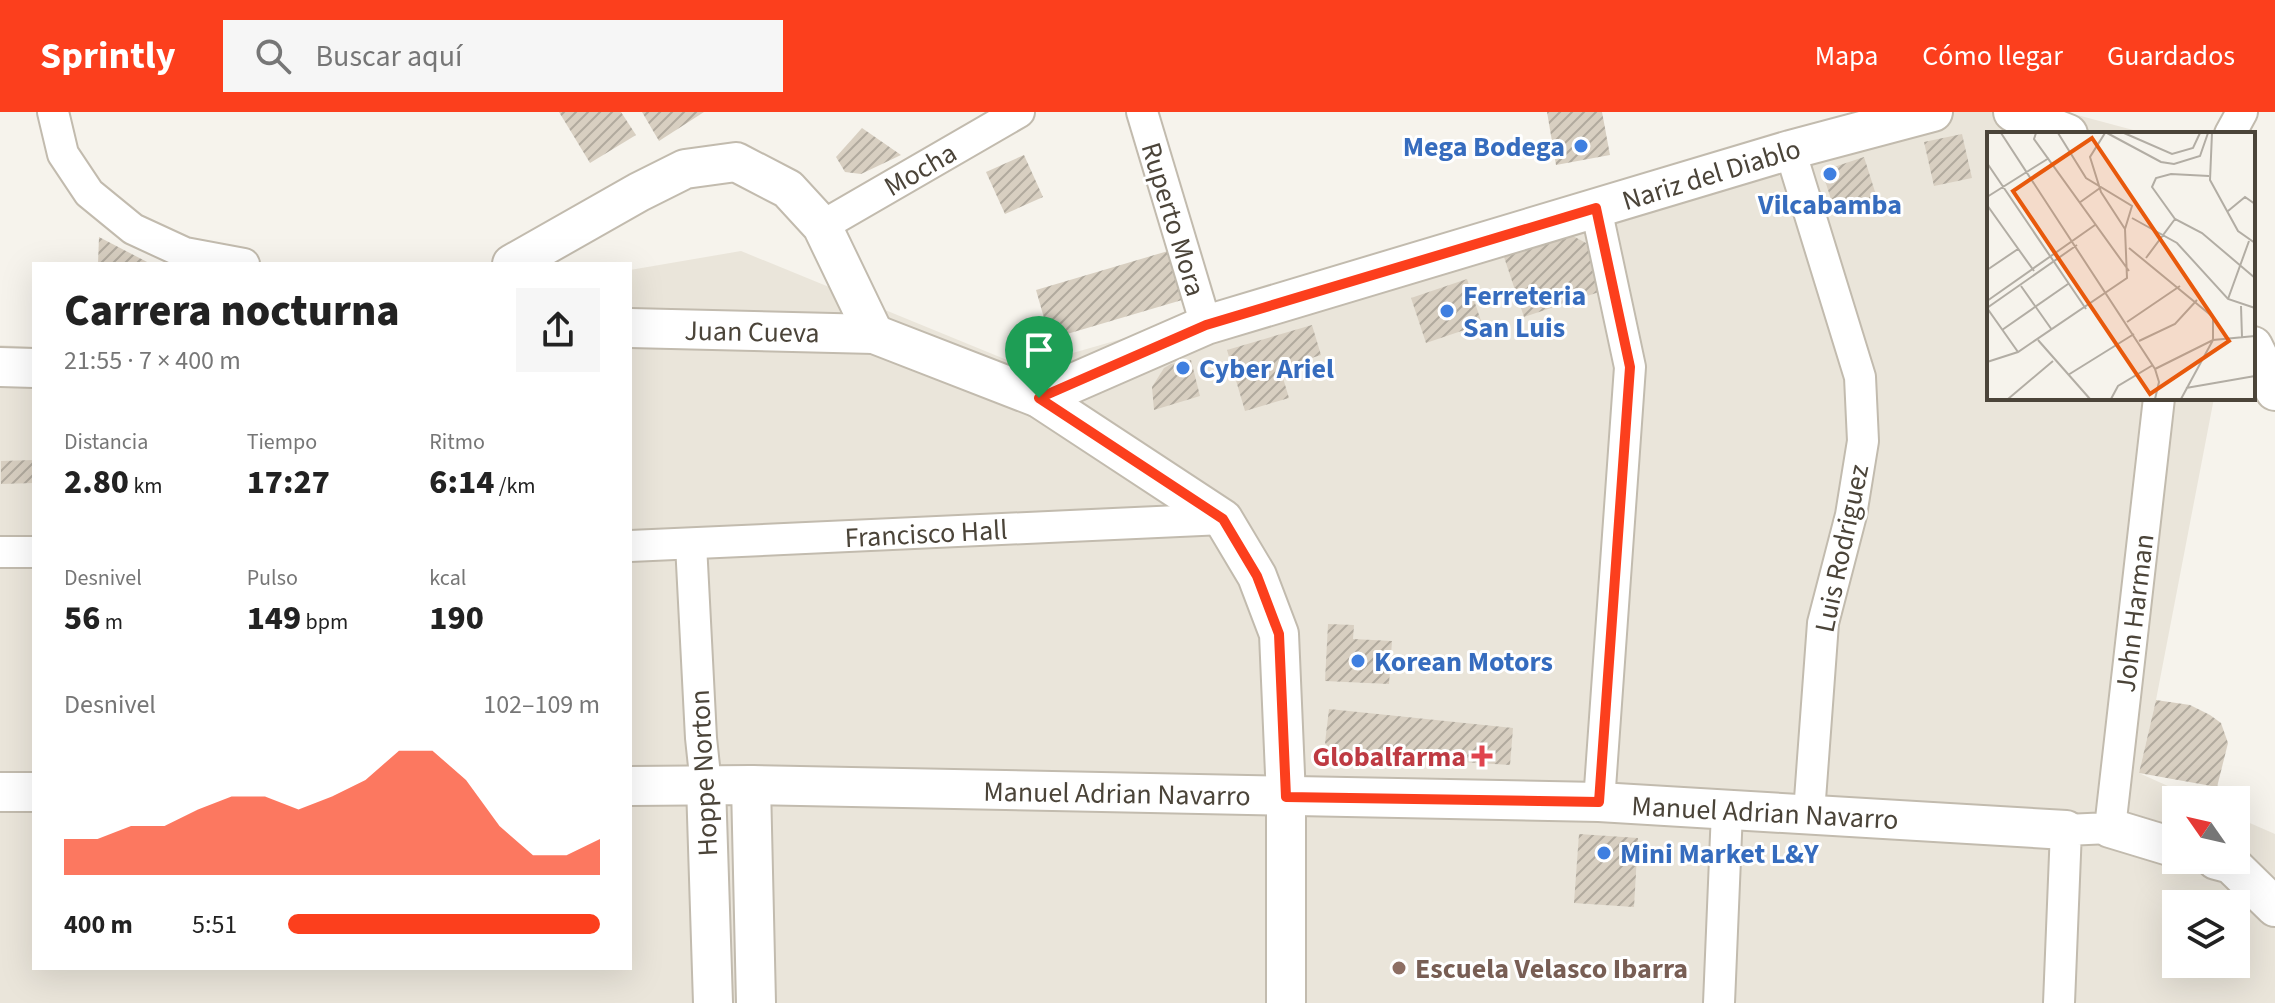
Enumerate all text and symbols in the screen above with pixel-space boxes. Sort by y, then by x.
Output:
search box [223,20,783,92]
text: Sprintly [40,29,175,83]
icon: search [251,34,295,78]
text: Buscar aquí [315,35,462,78]
text: Mapa [1815,36,1878,76]
text: Cómo llegar [1922,36,2063,76]
text: Guardados [2107,36,2235,76]
place label: Mega Bodega [1403,127,1565,167]
street label: Nariz del Diablo [1617,129,1805,221]
inset map [1987,132,2255,400]
street label: Mocha [877,133,964,207]
street label: Ruperto Mora [1131,137,1215,301]
marker: Mega Bodega [1572,137,1590,155]
marker: Vilcabamba [1821,165,1839,183]
place label: Vilcabamba [1757,185,1902,225]
place label: Ferreteria San Luis [1463,276,1586,348]
text: Carrera nocturna [64,280,400,343]
button: share [516,288,600,372]
marker: Ferreteria San Luis [1438,302,1456,320]
street label: Juan Cueva [684,311,820,353]
pin [1005,316,1073,398]
icon: arrive [1017,328,1061,372]
text: 21:55 · 7 × 400 m [64,342,241,379]
place label: Cyber Ariel [1199,349,1334,389]
marker: Cyber Ariel [1174,359,1192,377]
text: Distancia [64,426,148,458]
text: Tiempo [247,426,317,458]
text: Ritmo [429,426,485,458]
text: 2.80 [64,458,129,507]
text: 17:27 [247,458,330,507]
text: 6:14 [429,458,494,507]
street label: Luis Rodriguez [1805,460,1879,636]
text: km [129,470,163,502]
text: /km [494,470,536,502]
street label: Francisco Hall [844,510,1008,558]
street label: John Harman [2105,532,2165,695]
text: Desnivel [64,562,142,594]
text: Pulso [247,562,298,594]
text: kcal [429,562,466,594]
text: 56 [64,594,100,643]
text: 149 [247,594,301,643]
text: 190 [429,594,484,643]
text: m [100,606,123,638]
text: bpm [301,606,348,638]
place label: Korean Motors [1374,642,1553,682]
marker: Korean Motors [1349,652,1367,670]
text: Desnivel [64,686,156,723]
text: 102–109 m [483,686,600,723]
street label: Hoppe Norton [680,689,728,857]
place label: Globalfarma [1312,737,1466,777]
marker: Globalfarma [1473,747,1491,765]
street label: Manuel Adrian Navarro [983,772,1251,816]
street label: Manuel Adrian Navarro [1630,786,1899,840]
north arrow [2162,786,2250,874]
map controls [2162,786,2250,978]
place label: Mini Market L&Y [1620,834,1819,874]
marker: Mini Market L&Y [1595,844,1613,862]
button: layers [2162,890,2250,978]
text: 400 m [64,906,133,943]
text: 5:51 [192,906,237,943]
place label: Escuela Velasco Ibarra [1415,949,1688,989]
marker: Escuela Velasco Ibarra [1390,959,1408,977]

